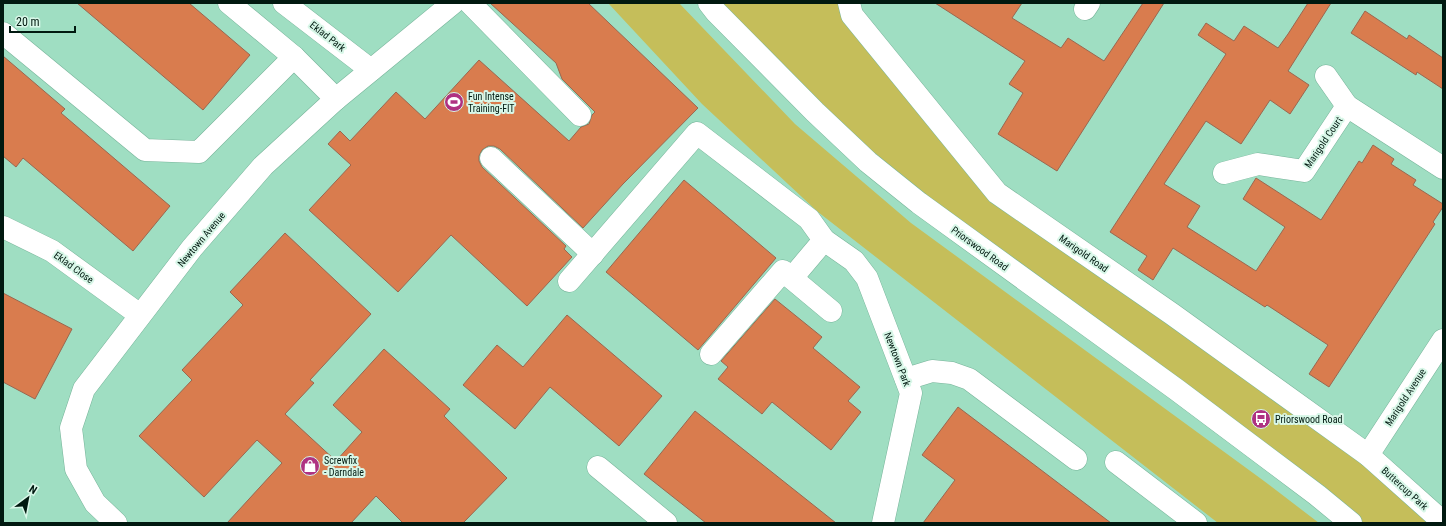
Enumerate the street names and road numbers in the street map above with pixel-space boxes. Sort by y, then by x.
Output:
street label: Eklad Park [308,19,348,54]
street label: Marigold Court [1302,115,1344,170]
street label: Newtown Avenue [175,210,228,269]
street label: Priorswood Road [949,224,1010,273]
street label: Marigold Road [1057,232,1110,274]
street label: Eklad Close [52,249,96,286]
street label: Newtown Park [882,331,913,388]
street label: Marigold Avenue [1383,366,1428,428]
street label: Buttercup Park [1379,465,1430,512]

